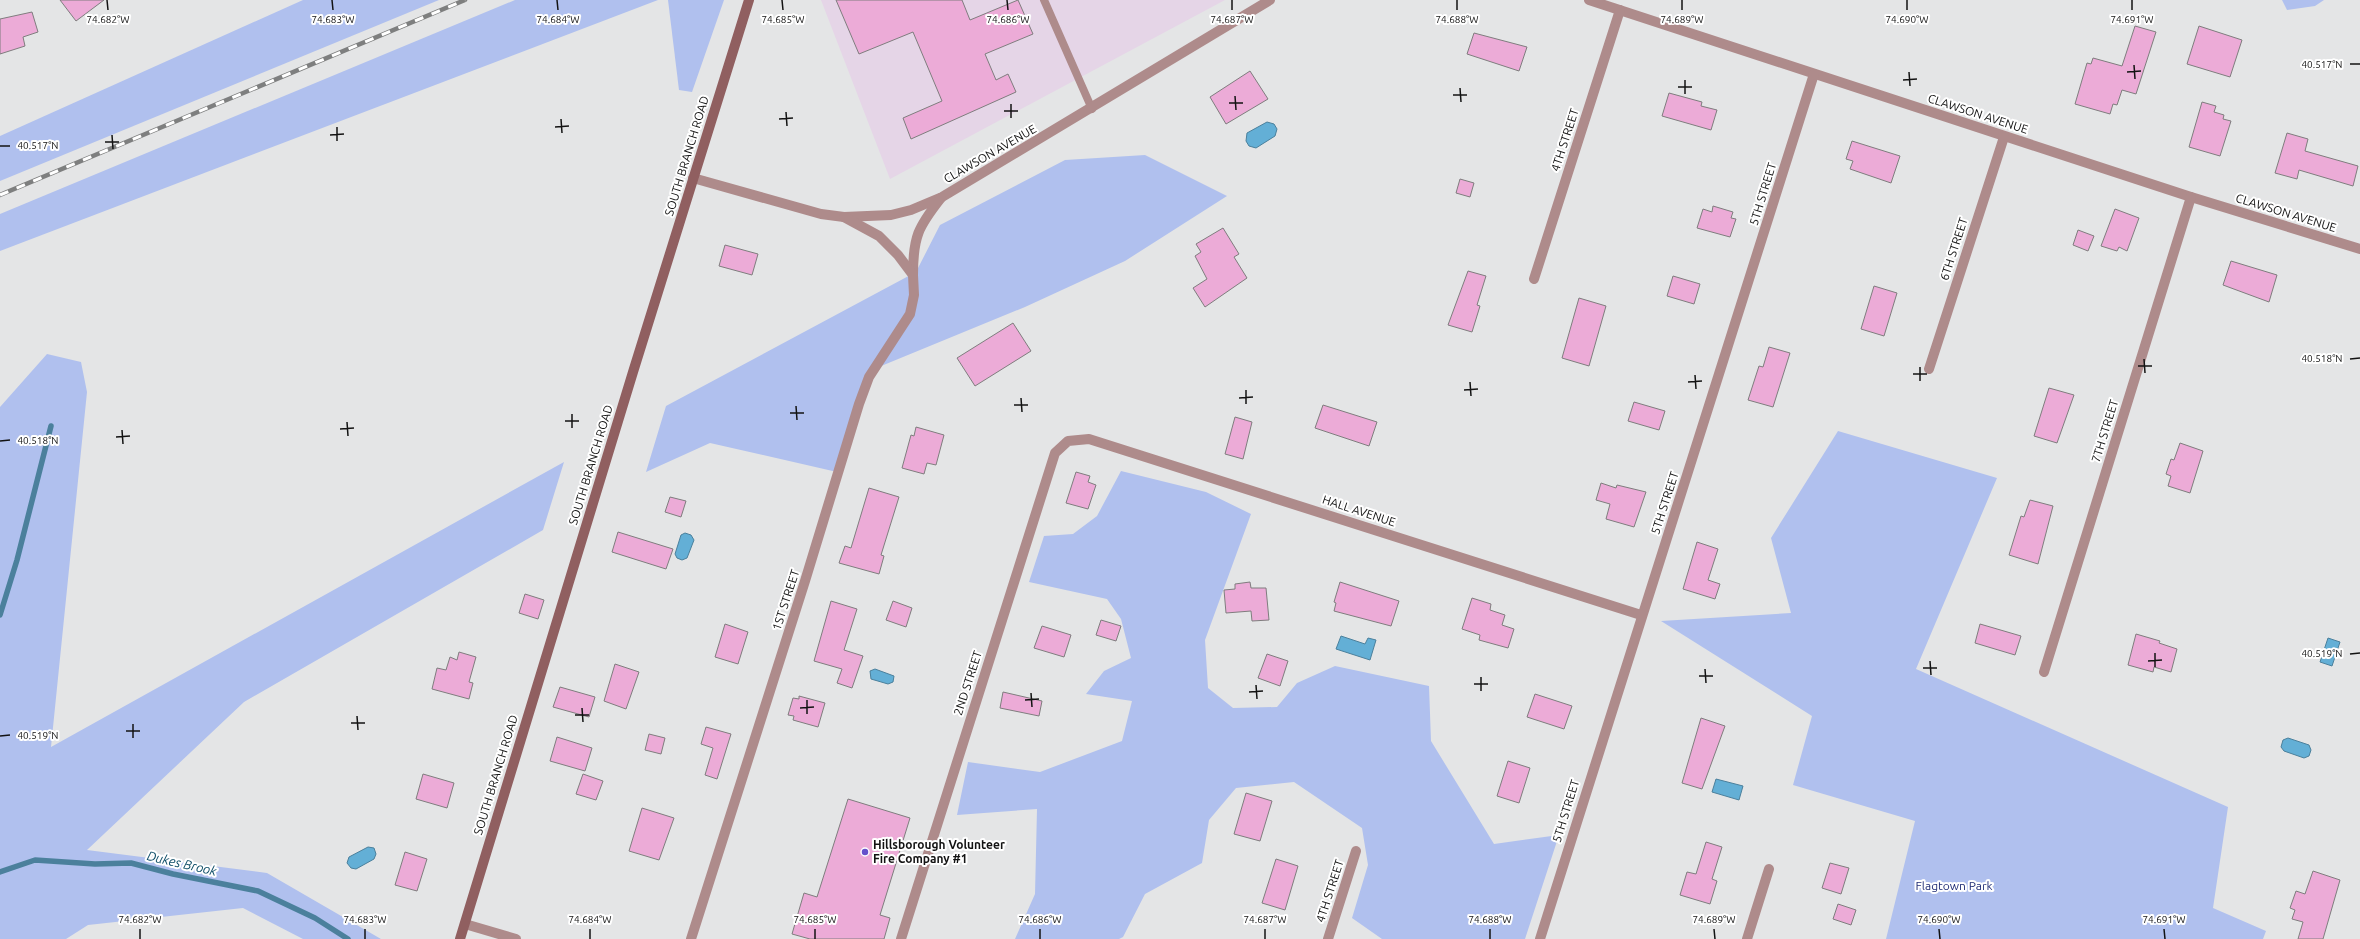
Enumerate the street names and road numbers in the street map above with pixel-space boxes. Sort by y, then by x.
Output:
street label: CLAWSON AVENUE [1926,91,2030,136]
street label: SOUTH BRANCH ROAD [662,94,711,217]
street label: 4TH STREET [1548,107,1581,173]
street label: CLAWSON AVENUE [941,122,1038,185]
street label: 5TH STREET [1747,161,1778,227]
street label: CLAWSON AVENUE [2234,191,2338,234]
street label: 6TH STREET [1937,216,1970,282]
street label: 7TH STREET [2089,398,2120,464]
street label: SOUTH BRANCH ROAD [566,403,615,526]
street label: 5TH STREET [1648,470,1681,536]
street label: HALL AVENUE [1321,493,1398,529]
street label: 1ST STREET [770,568,802,632]
street label: 2ND STREET [951,649,984,717]
street label: SOUTH BRANCH ROAD [471,713,520,836]
street label: 5TH STREET [1550,778,1581,844]
street label: 4TH STREET [1313,858,1346,924]

